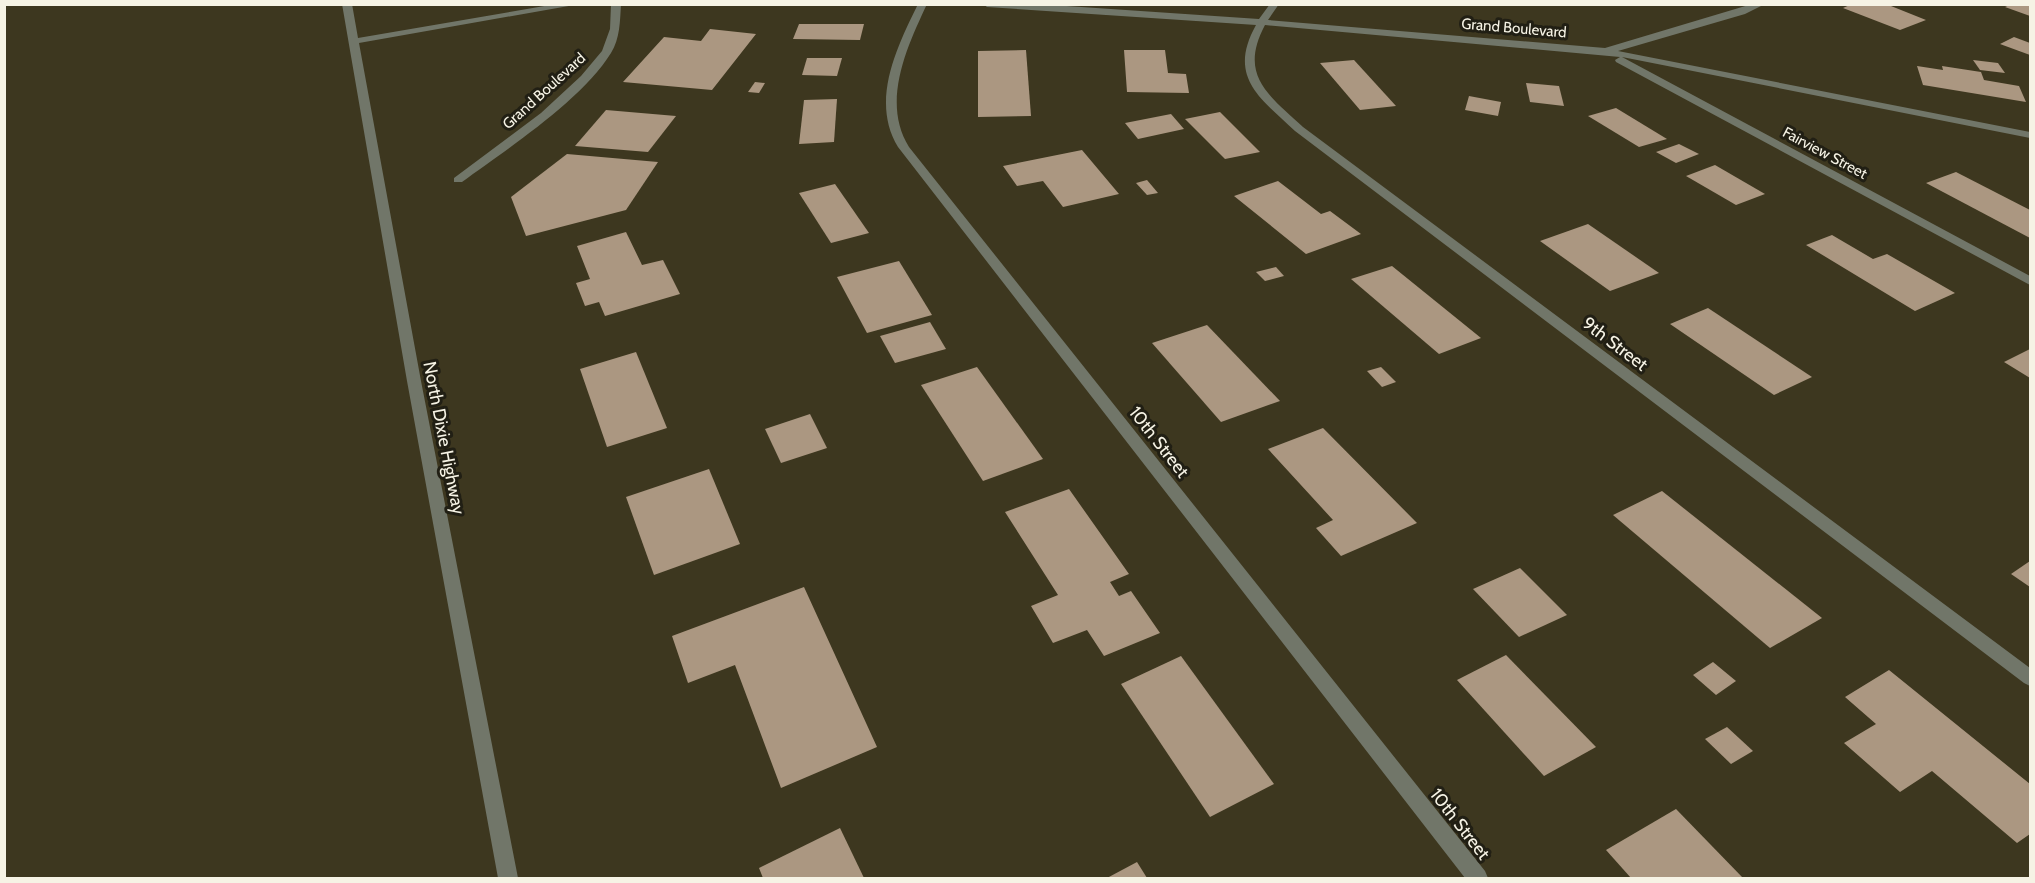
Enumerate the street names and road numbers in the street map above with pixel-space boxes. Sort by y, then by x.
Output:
street label: Grand Boulevard [1461,14,1567,42]
street label: Grand Boulevard [499,49,589,133]
street label: Fairview Street [1780,123,1870,183]
street label: 9th Street [1578,312,1652,376]
street label: North Dixie Highway [418,360,470,516]
street label: 10th Street [1124,402,1194,482]
street label: 10th Street [1425,784,1495,864]

